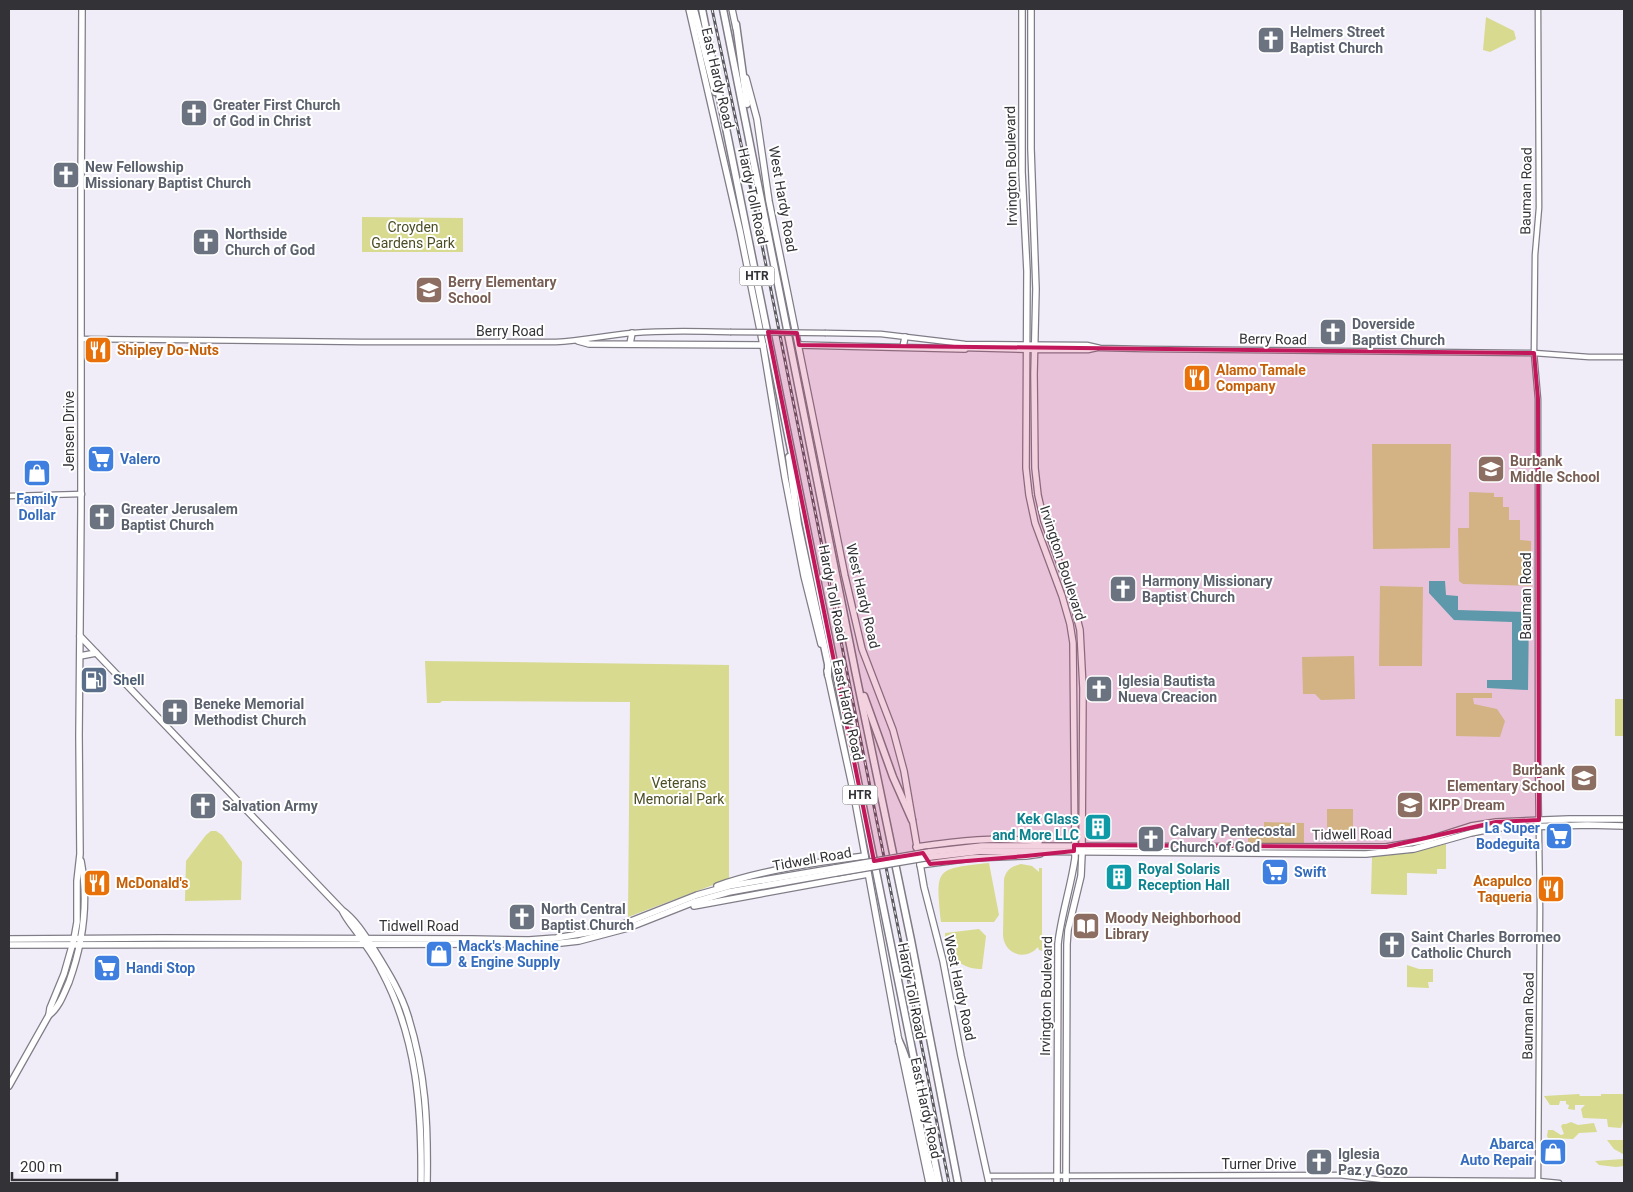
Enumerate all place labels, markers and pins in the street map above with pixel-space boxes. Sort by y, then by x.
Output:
place label: Helmers Street Baptist Church [1290,24,1385,56]
church icon: Helmers Street Baptist Church [1256,25,1286,55]
place label: Greater First Church of God in Christ [213,97,341,129]
church icon: Greater First Church of God in Christ [179,98,209,128]
place label: New Fellowship Missionary Baptist Church [85,159,251,191]
church icon: New Fellowship Missionary Baptist Church [51,160,81,190]
place label: Northside Church of God [225,226,315,258]
church icon: Northside Church of God [191,227,221,257]
place label: Berry Elementary School [448,274,558,306]
school or university icon: Berry Elementary School [414,275,444,305]
place label: Doverside Baptist Church [1352,316,1445,348]
church icon: Doverside Baptist Church [1318,317,1348,347]
restaurant icon: Shipley Do-Nuts [83,335,113,365]
place label: Shipley Do-Nuts [117,342,219,358]
place label: Alamo Tamale Company [1216,362,1306,394]
restaurant icon: Alamo Tamale Company [1182,363,1212,393]
supermarket icon: Valero [86,444,116,474]
place label: Valero [120,451,161,467]
place label: Burbank Middle School [1510,453,1600,485]
school or university icon: Burbank Middle School [1476,454,1506,484]
shop icon: Family Dollar [22,458,52,488]
place label: Family Dollar [16,491,59,523]
place label: Greater Jerusalem Baptist Church [121,501,238,533]
church icon: Greater Jerusalem Baptist Church [87,502,117,532]
place label: Harmony Missionary Baptist Church [1142,573,1273,605]
church icon: Harmony Missionary Baptist Church [1108,574,1138,604]
fuel station icon: Shell [79,665,109,695]
place label: Shell [113,672,144,688]
place label: Iglesia Bautista Nueva Creacion [1118,673,1217,705]
church icon: Iglesia Bautista Nueva Creacion [1084,674,1114,704]
place label: Beneke Memorial Methodist Church [194,696,306,728]
church icon: Beneke Memorial Methodist Church [160,697,190,727]
place label: Burbank Elementary School [1447,762,1566,794]
school or university icon: Burbank Elementary School [1569,763,1599,793]
school or university icon: KIPP Dream [1395,790,1425,820]
church icon: Salvation Army [188,791,218,821]
place label: KIPP Dream [1429,797,1505,813]
place label: Salvation Army [222,798,319,814]
place label: Kek Glass and More LLC [992,811,1079,843]
building icon: Kek Glass and More LLC [1083,812,1113,842]
place label: La Super Bodeguita [1476,820,1540,852]
supermarket icon: La Super Bodeguita [1544,821,1574,851]
place label: Calvary Pentecostal Church of God [1170,823,1296,855]
church icon: Calvary Pentecostal Church of God [1136,824,1166,854]
supermarket icon: Swift [1260,857,1290,887]
place label: Royal Solaris Reception Hall [1138,861,1230,893]
building icon: Royal Solaris Reception Hall [1104,862,1134,892]
place label: Swift [1294,864,1327,880]
restaurant icon: McDonald's [82,868,112,898]
place label: Acapulco Taqueria [1473,873,1533,905]
restaurant icon: Acapulco Taqueria [1536,874,1566,904]
place label: McDonald's [116,875,188,891]
place label: North Central Baptist Church [541,901,634,933]
church icon: North Central Baptist Church [507,902,537,932]
place label: Moody Neighborhood Library [1105,910,1241,942]
library icon: Moody Neighborhood Library [1071,911,1101,941]
place label: Saint Charles Borromeo Catholic Church [1411,929,1561,961]
church icon: Saint Charles Borromeo Catholic Church [1377,930,1407,960]
place label: Mack's Machine & Engine Supply [458,938,561,970]
shop icon: Mack's Machine & Engine Supply [424,939,454,969]
supermarket icon: Handi Stop [92,953,122,983]
place label: Handi Stop [126,960,195,976]
place label: Abarca Auto Repair [1460,1136,1535,1168]
shop icon: Abarca Auto Repair [1538,1137,1568,1167]
place label: Iglesia Paz y Gozo [1338,1146,1408,1178]
church icon: Iglesia Paz y Gozo [1304,1147,1334,1177]

